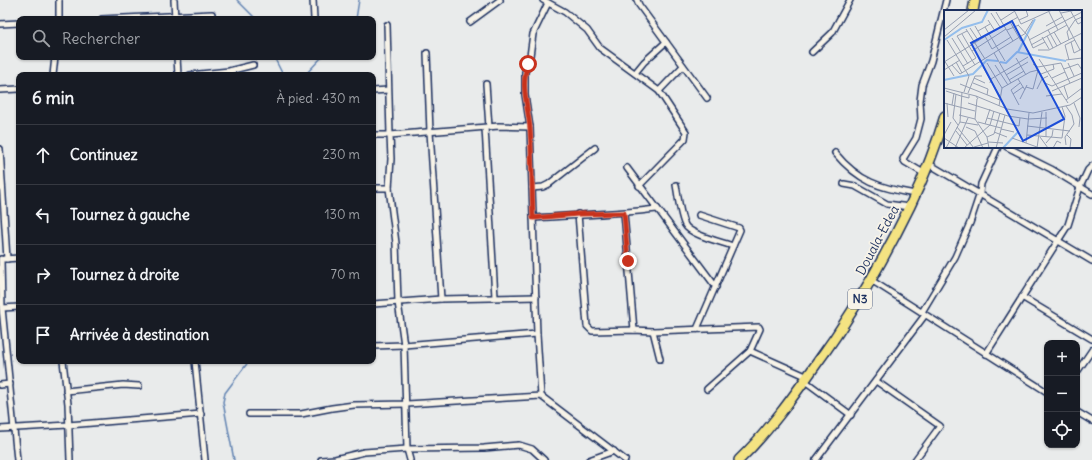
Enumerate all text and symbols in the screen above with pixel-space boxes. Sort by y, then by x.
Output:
inset map [944,10,1082,148]
search box [16,16,376,60]
icon: search [30,27,52,49]
text: Rechercher [62,29,140,48]
route start [519,55,537,73]
text: 6 min [32,87,74,109]
text: À pied · 430 m [277,90,360,107]
icon: ahead [32,144,54,166]
text: Continuez [70,145,138,164]
text: 230 m [322,146,360,163]
street label: Douala-Edea [852,202,903,278]
icon: left [32,204,54,226]
text: Tournez à gauche [70,205,190,224]
text: 130 m [324,206,360,223]
route end [619,252,637,270]
icon: right [32,264,54,286]
text: Tournez à droite [70,265,179,284]
text: 70 m [331,266,360,283]
road number: N3 [848,289,872,309]
icon: arrive [32,324,54,346]
text: Arrivée à destination [70,325,209,344]
map controls [1044,340,1080,448]
button: + [1044,340,1080,376]
button: − [1044,376,1080,412]
button: locate [1044,412,1080,448]

